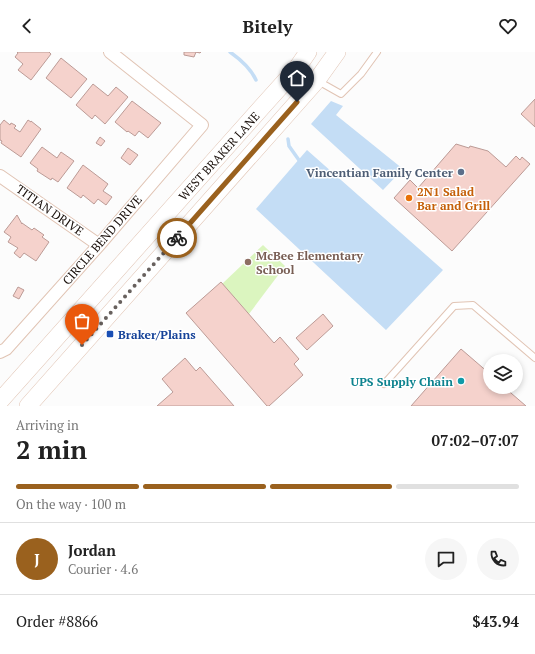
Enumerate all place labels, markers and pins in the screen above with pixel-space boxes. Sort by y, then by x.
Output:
pin [280,61,314,102]
place label: Vincentian Family Center [306,165,454,180]
marker: Vincentian Family Center [456,167,466,177]
place label: 2N1 Salad Bar and Grill [417,184,490,213]
marker: 2N1 Salad Bar and Grill [404,193,414,203]
place label: McBee Elementary School [256,248,364,277]
marker: McBee Elementary School [243,257,253,267]
pin [65,304,99,345]
place label: Braker/Plains [118,327,196,342]
marker: Braker/Plains [105,329,115,339]
place label: UPS Supply Chain [351,374,453,389]
marker: UPS Supply Chain [456,376,466,386]

